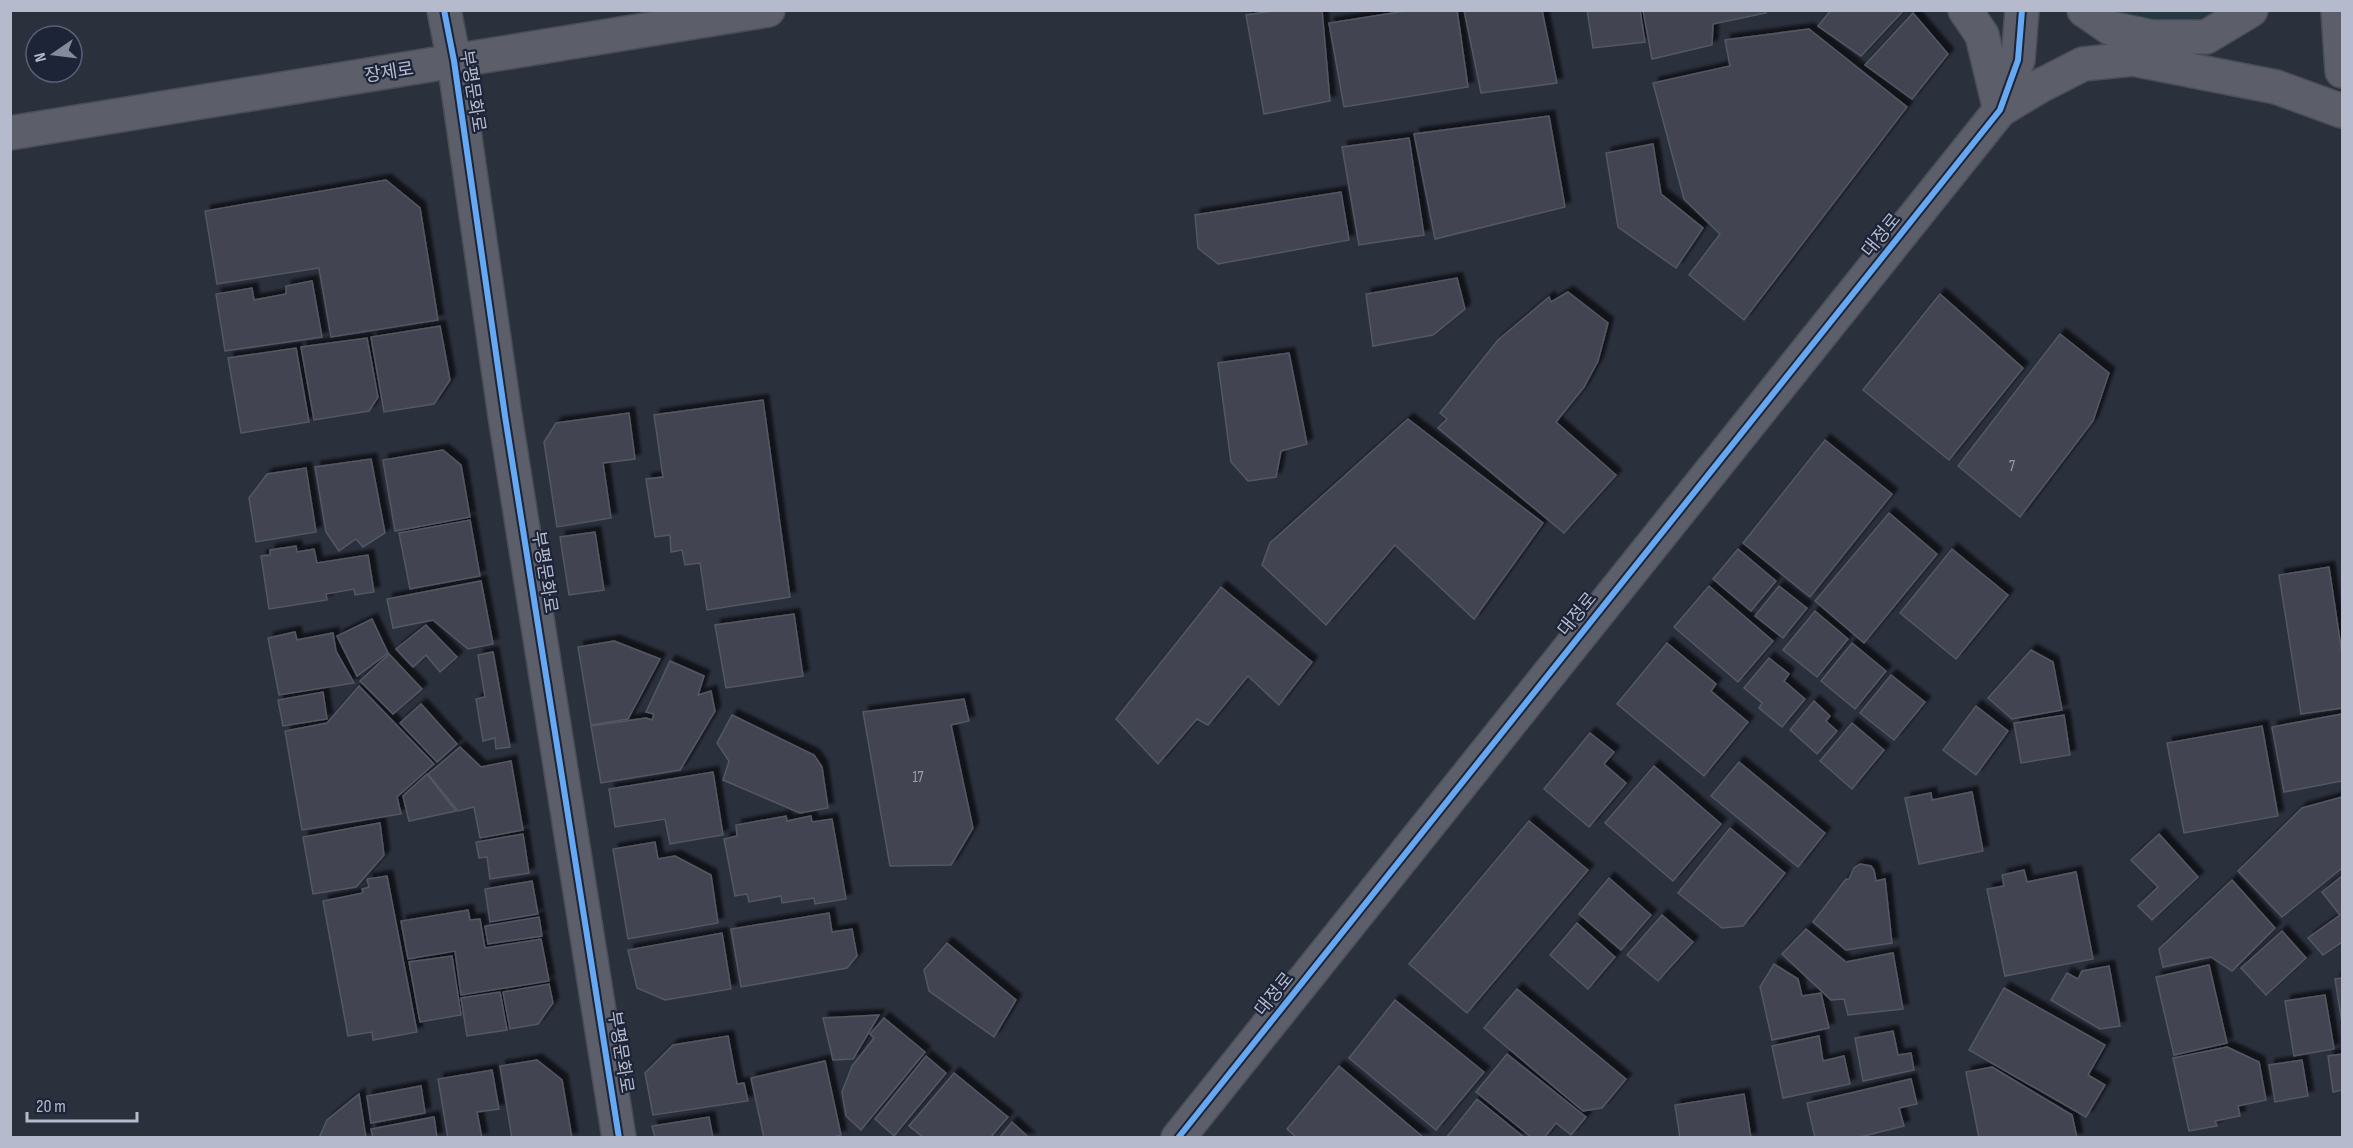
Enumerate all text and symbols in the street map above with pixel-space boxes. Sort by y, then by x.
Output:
north arrow [24,24,84,84]
street label: 부평문화로 [456,49,489,134]
text: N [31,51,51,64]
street label: 장제로 [363,58,415,87]
street label: 대정로 [1858,209,1905,261]
house number: 7 [2009,457,2015,476]
street label: 부평문화로 [528,530,561,615]
street label: 대정로 [1554,588,1601,640]
house number: 17 [912,768,924,787]
street label: 대정로 [1251,968,1298,1020]
street label: 부평문화로 [604,1010,637,1095]
scale bar [27,1085,136,1123]
text: 20 m [36,1096,66,1117]

